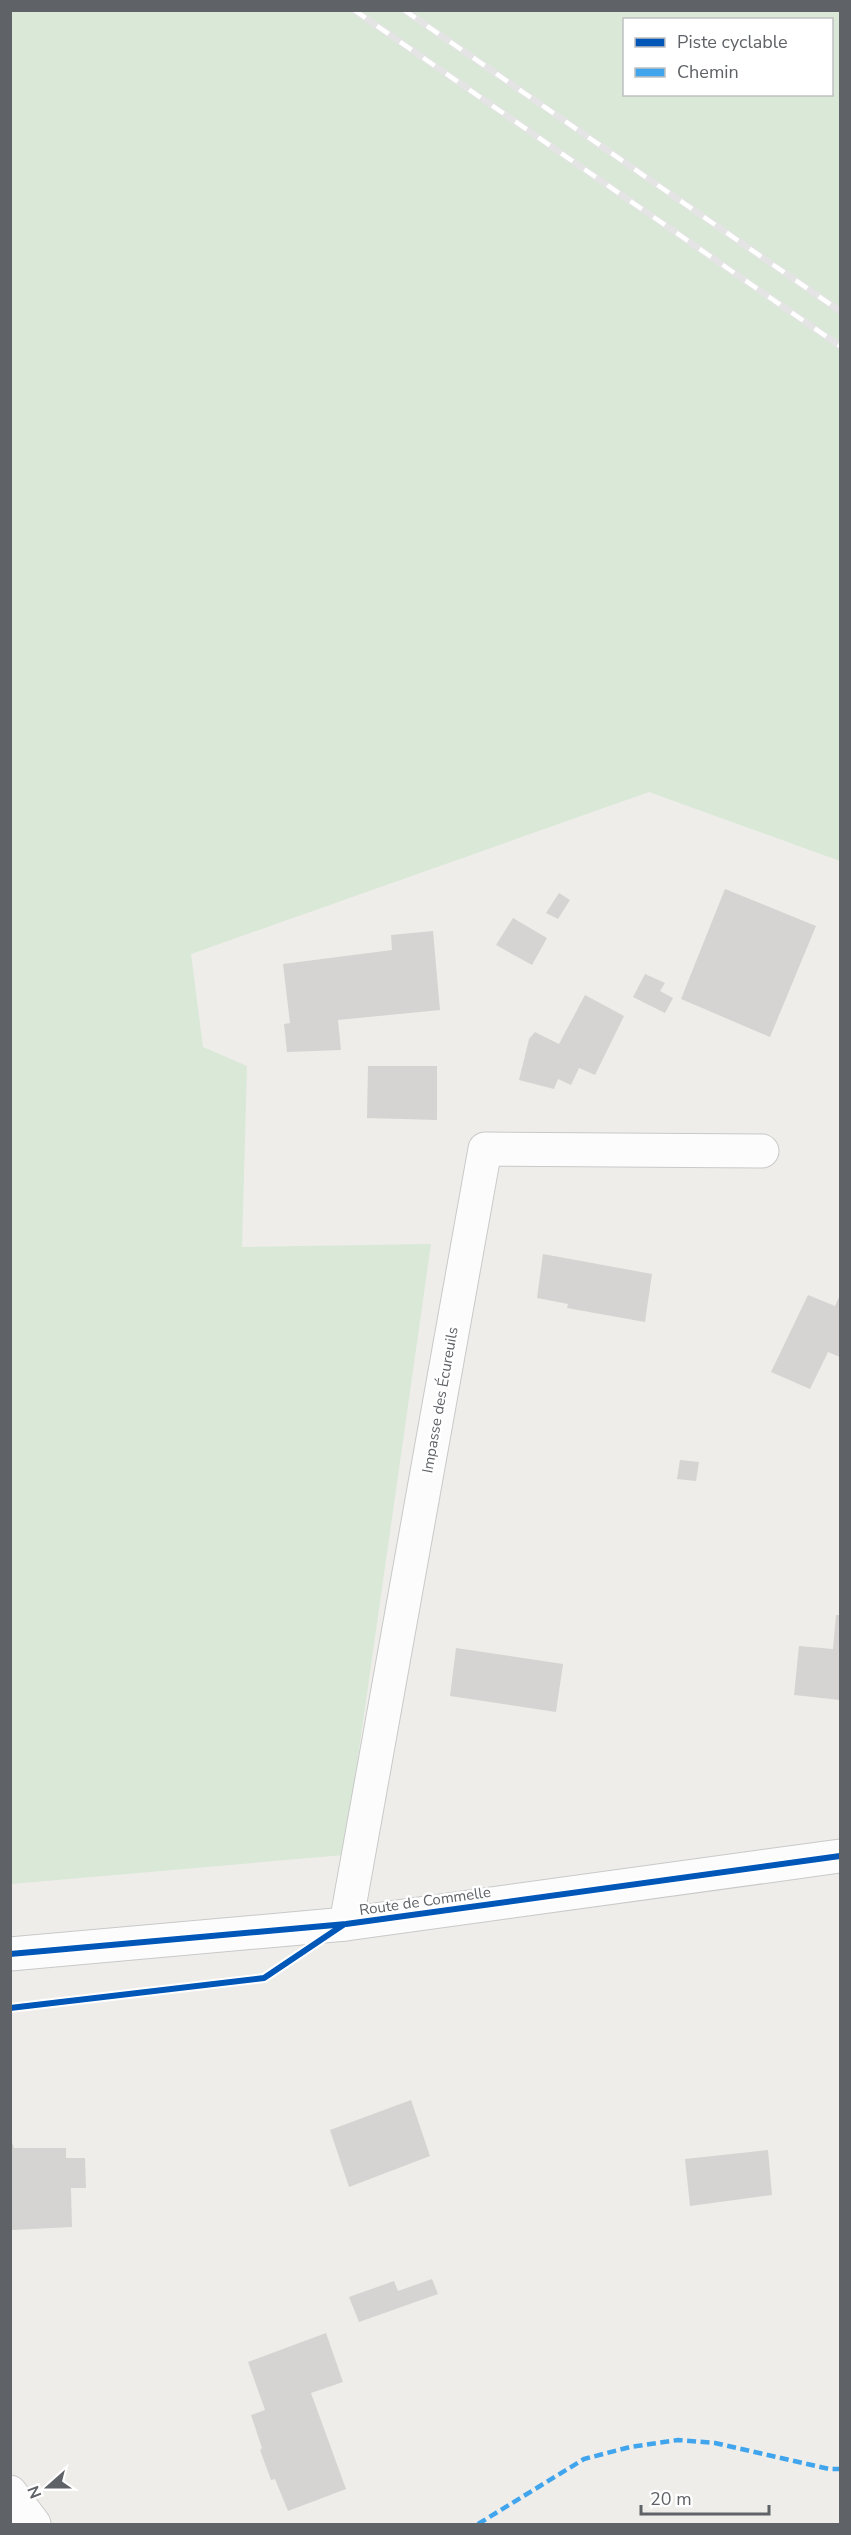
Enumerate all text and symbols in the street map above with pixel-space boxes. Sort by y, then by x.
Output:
legend [623,18,833,96]
text: Piste cyclable [677,30,788,54]
text: Chemin [677,60,739,84]
street label: Impasse des Écureuils [417,1325,463,1475]
street label: Route de Commelle [358,1882,492,1920]
north arrow [18,2457,78,2517]
scale bar [641,2478,768,2516]
text: N [23,2482,47,2502]
text: 20 m [650,2487,692,2511]

